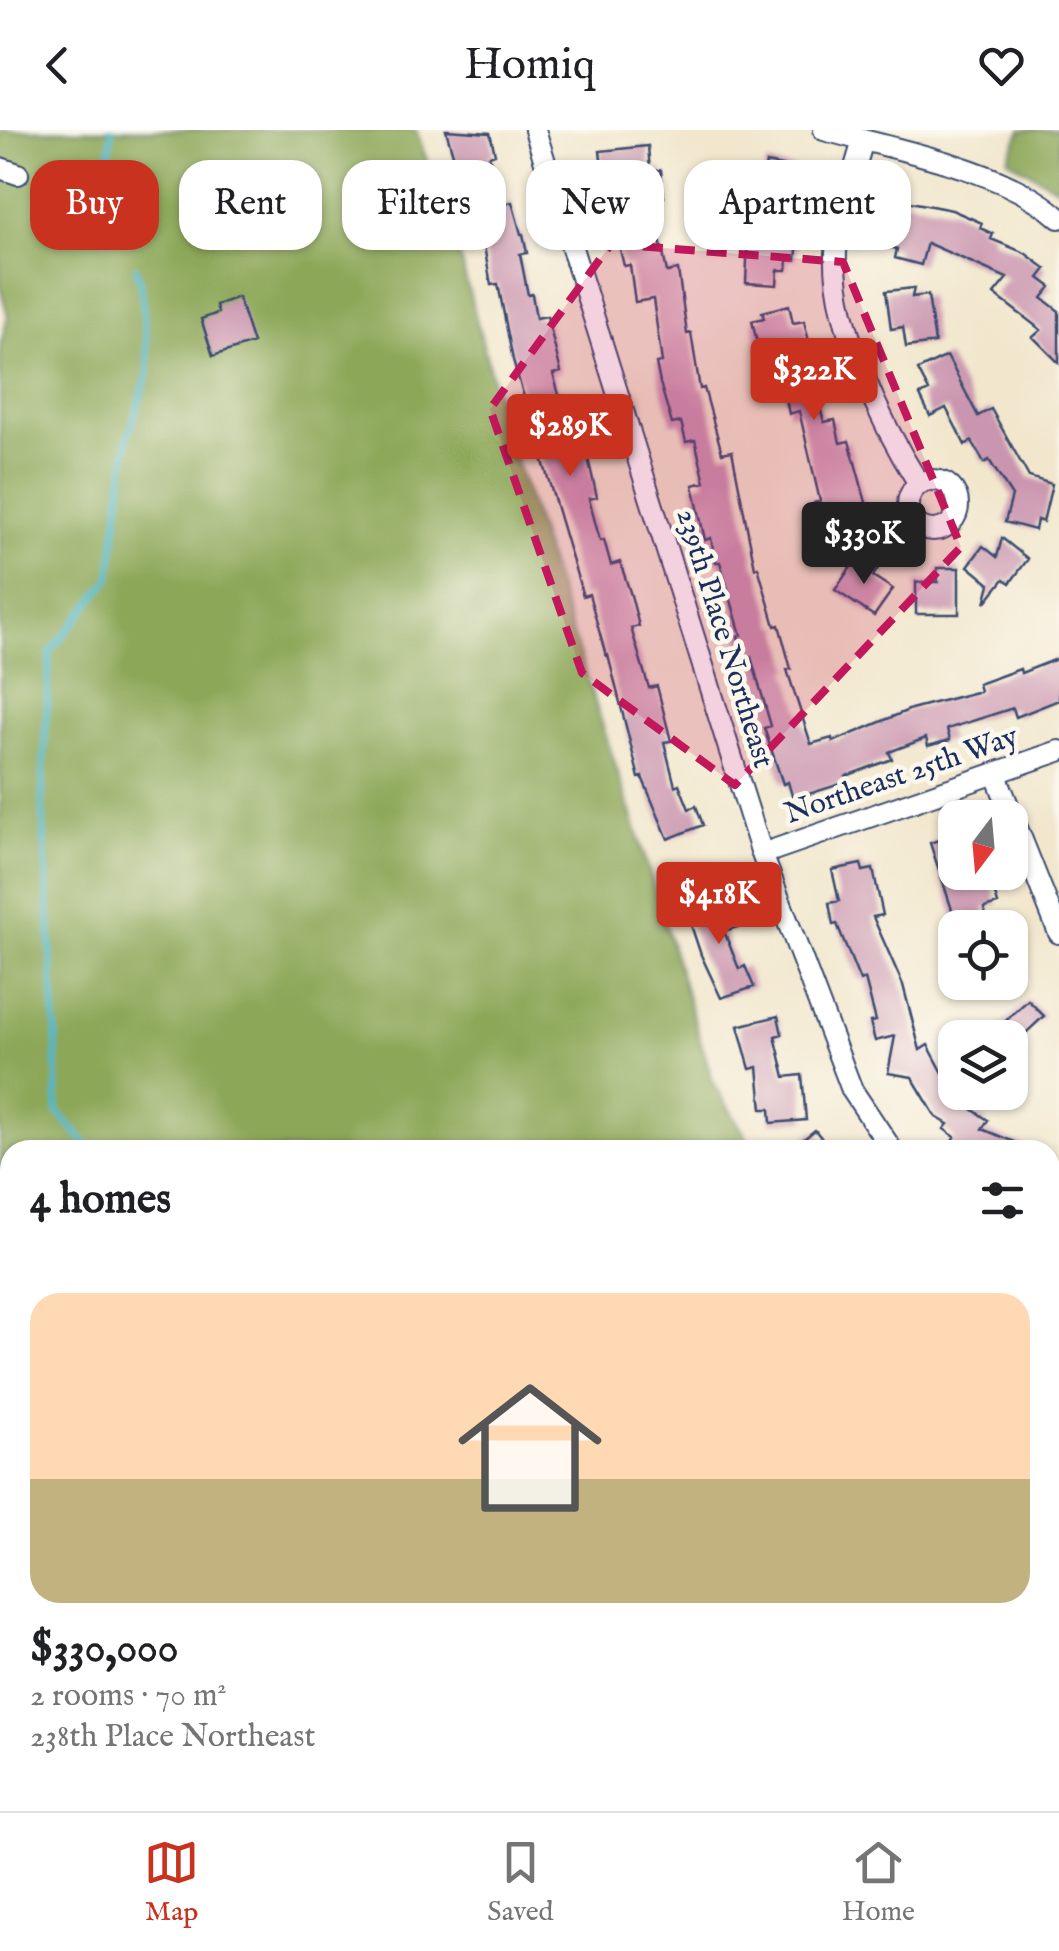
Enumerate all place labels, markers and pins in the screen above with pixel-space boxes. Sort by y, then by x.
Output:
pin: $322K [744,338,884,423]
pin: $289K [500,394,640,479]
pin: $330K [794,502,934,587]
pin: $418K [649,862,789,947]

